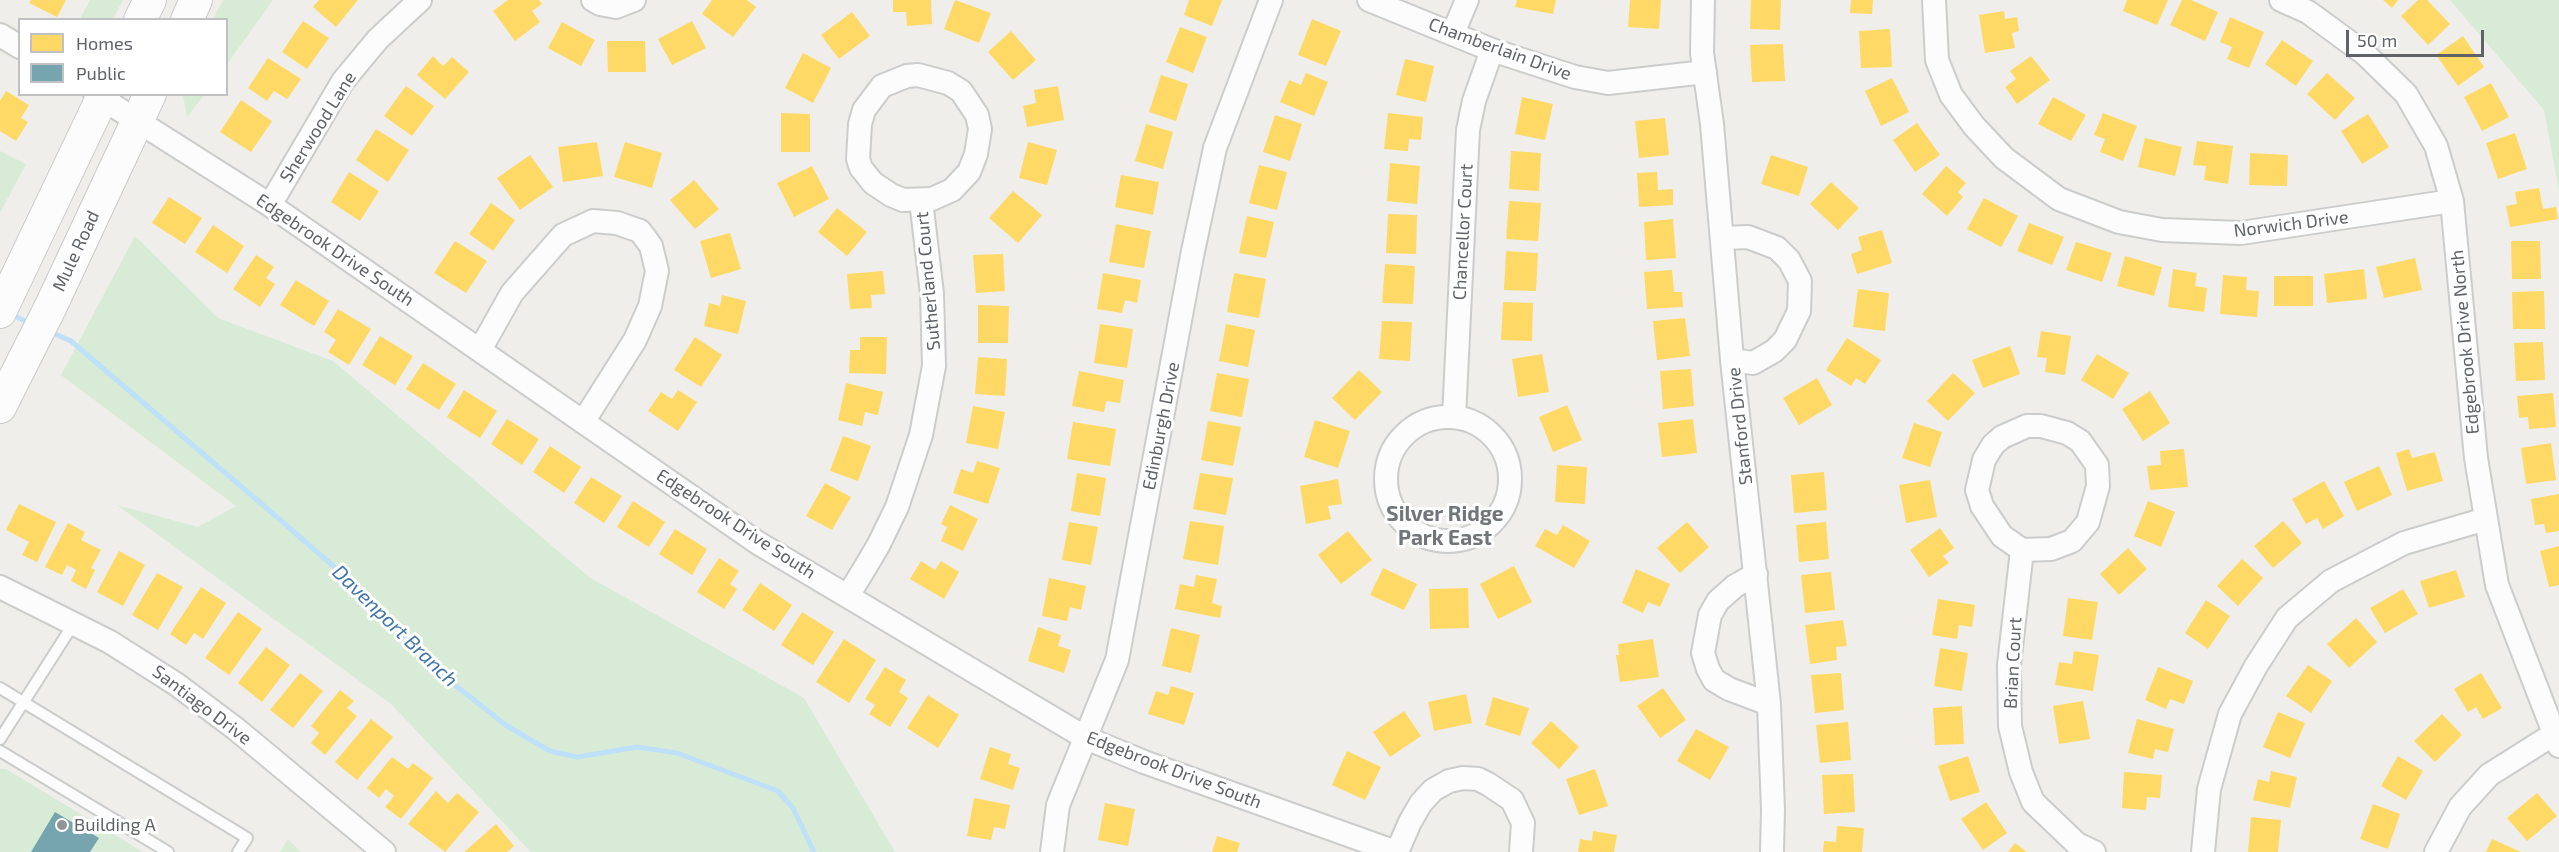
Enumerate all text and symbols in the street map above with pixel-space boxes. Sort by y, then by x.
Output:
street label: Chamberlain Drive [1426,13,1574,85]
legend [18,18,228,96]
scale bar [2349,18,2487,56]
text: 50 m [2357,29,2397,51]
text: Homes [76,32,133,54]
text: Public [76,62,126,84]
street label: Sherwood Lane [275,68,361,186]
street label: Chancellor Court [1449,163,1477,301]
street label: Edgebrook Drive South [252,189,418,311]
street label: Norwich Drive [2232,206,2350,242]
street label: Mule Road [48,207,104,295]
street label: Sutherland Court [911,211,945,351]
street label: Edgebrook Drive North [2446,249,2484,435]
street label: Edinburgh Drive [1138,360,1184,492]
street label: Stanford Drive [1723,366,1757,486]
street label: Edgebrook Drive South [652,464,820,584]
district label: Silver Ridge Park East [1386,501,1504,551]
water label: Davenport Branch [327,560,463,692]
street label: Brian Court [2000,616,2026,710]
street label: Santiago Drive [148,661,256,749]
street label: Edgebrook Drive South [1084,727,1264,813]
place label: Building A [74,814,156,836]
marker: Building A [55,818,69,832]

